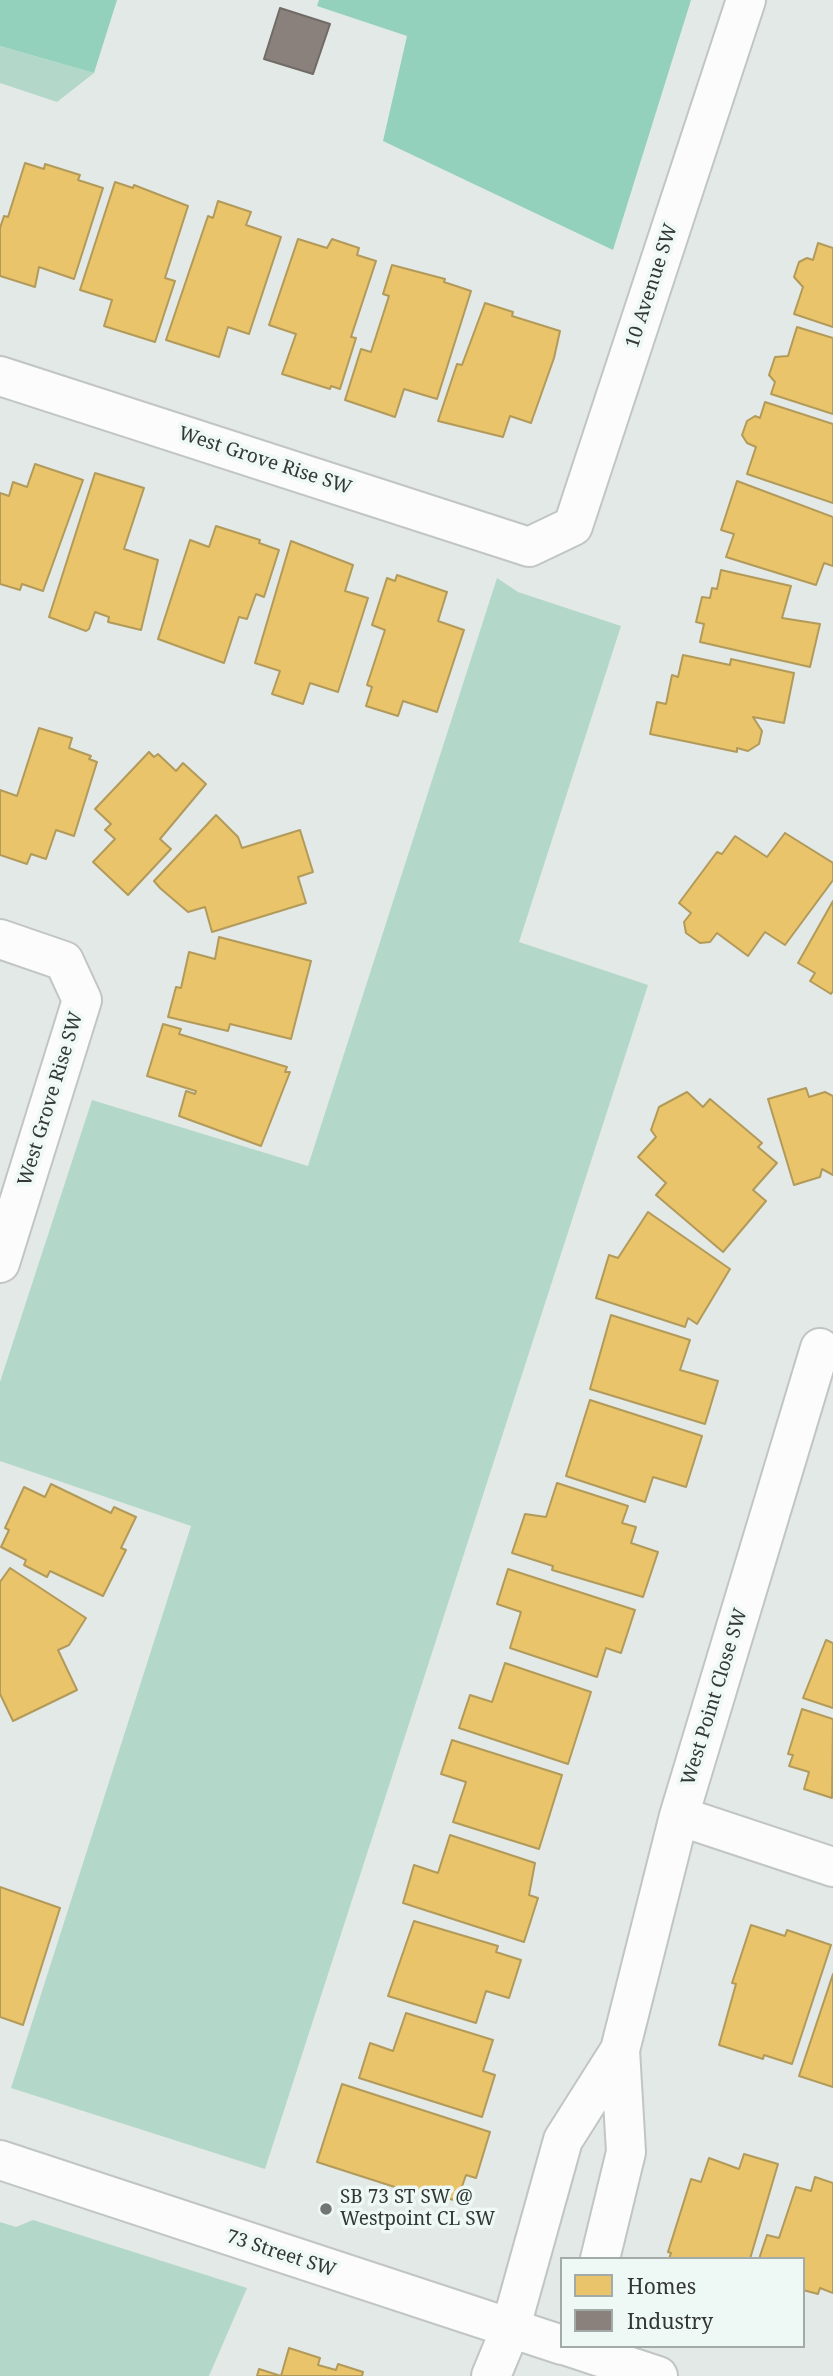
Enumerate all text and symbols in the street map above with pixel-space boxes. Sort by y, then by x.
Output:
street label: 10 Avenue SW [621,221,683,351]
street label: West Grove Rise SW [176,422,354,500]
street label: West Grove Rise SW [14,1009,88,1189]
street label: West Point Close SW [677,1606,753,1788]
place label: SB 73 ST SW @ Westpoint CL SW [340,2187,495,2231]
marker: SB 73 ST SW @ Westpoint CL SW [318,2201,334,2217]
street label: 73 Street SW [223,2226,339,2282]
legend [560,2257,805,2348]
text: Homes [627,2272,696,2300]
text: Industry [627,2307,713,2335]

